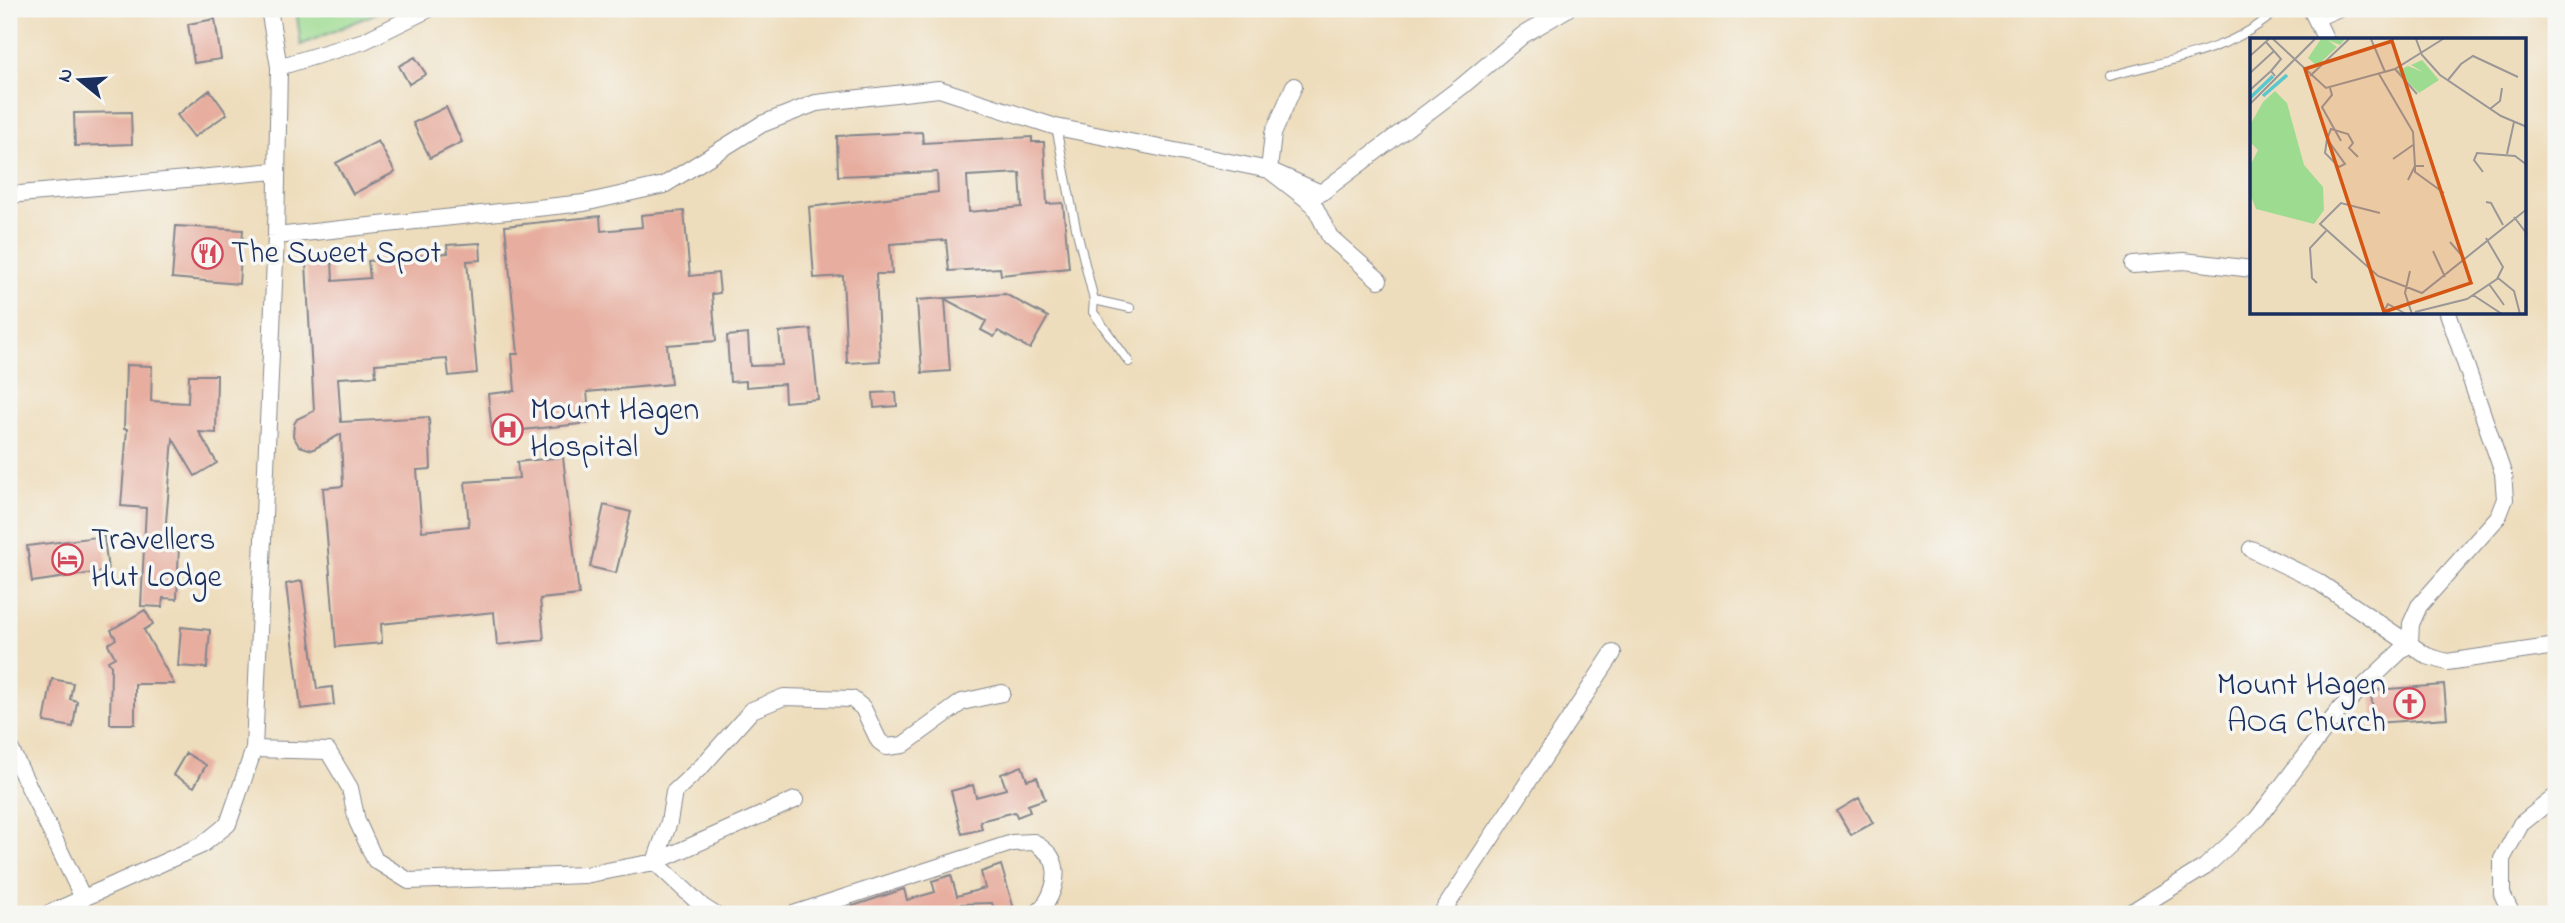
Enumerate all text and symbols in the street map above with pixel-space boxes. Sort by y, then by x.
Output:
inset map [2250,38,2526,315]
north arrow [46,46,116,116]
text: N [51,65,81,86]
place label: The Sweet Spot [231,231,441,278]
restaurant icon: The Sweet Spot [191,237,225,271]
place label: Mount Hagen Hospital [530,388,699,472]
hospital icon: Mount Hagen Hospital [490,412,524,446]
place label: Travellers Hut Lodge [91,518,222,602]
hotel icon: Travellers Hut Lodge [51,542,85,576]
place label: Mount Hagen AOG Church [2217,663,2386,747]
church icon: Mount Hagen AOG Church [2392,687,2426,721]

